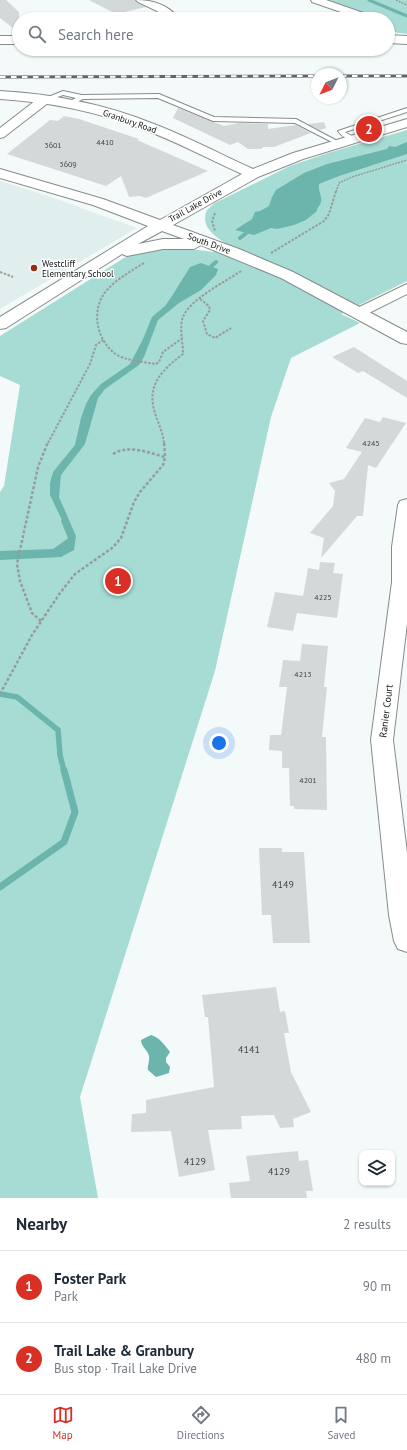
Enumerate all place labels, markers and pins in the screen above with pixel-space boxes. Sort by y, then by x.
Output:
pin: 2 [356,114,382,144]
place label: Westcliff Elementary School [42,258,114,279]
marker: Westcliff Elementary School [29,263,39,273]
pin: 1 [105,566,131,596]

